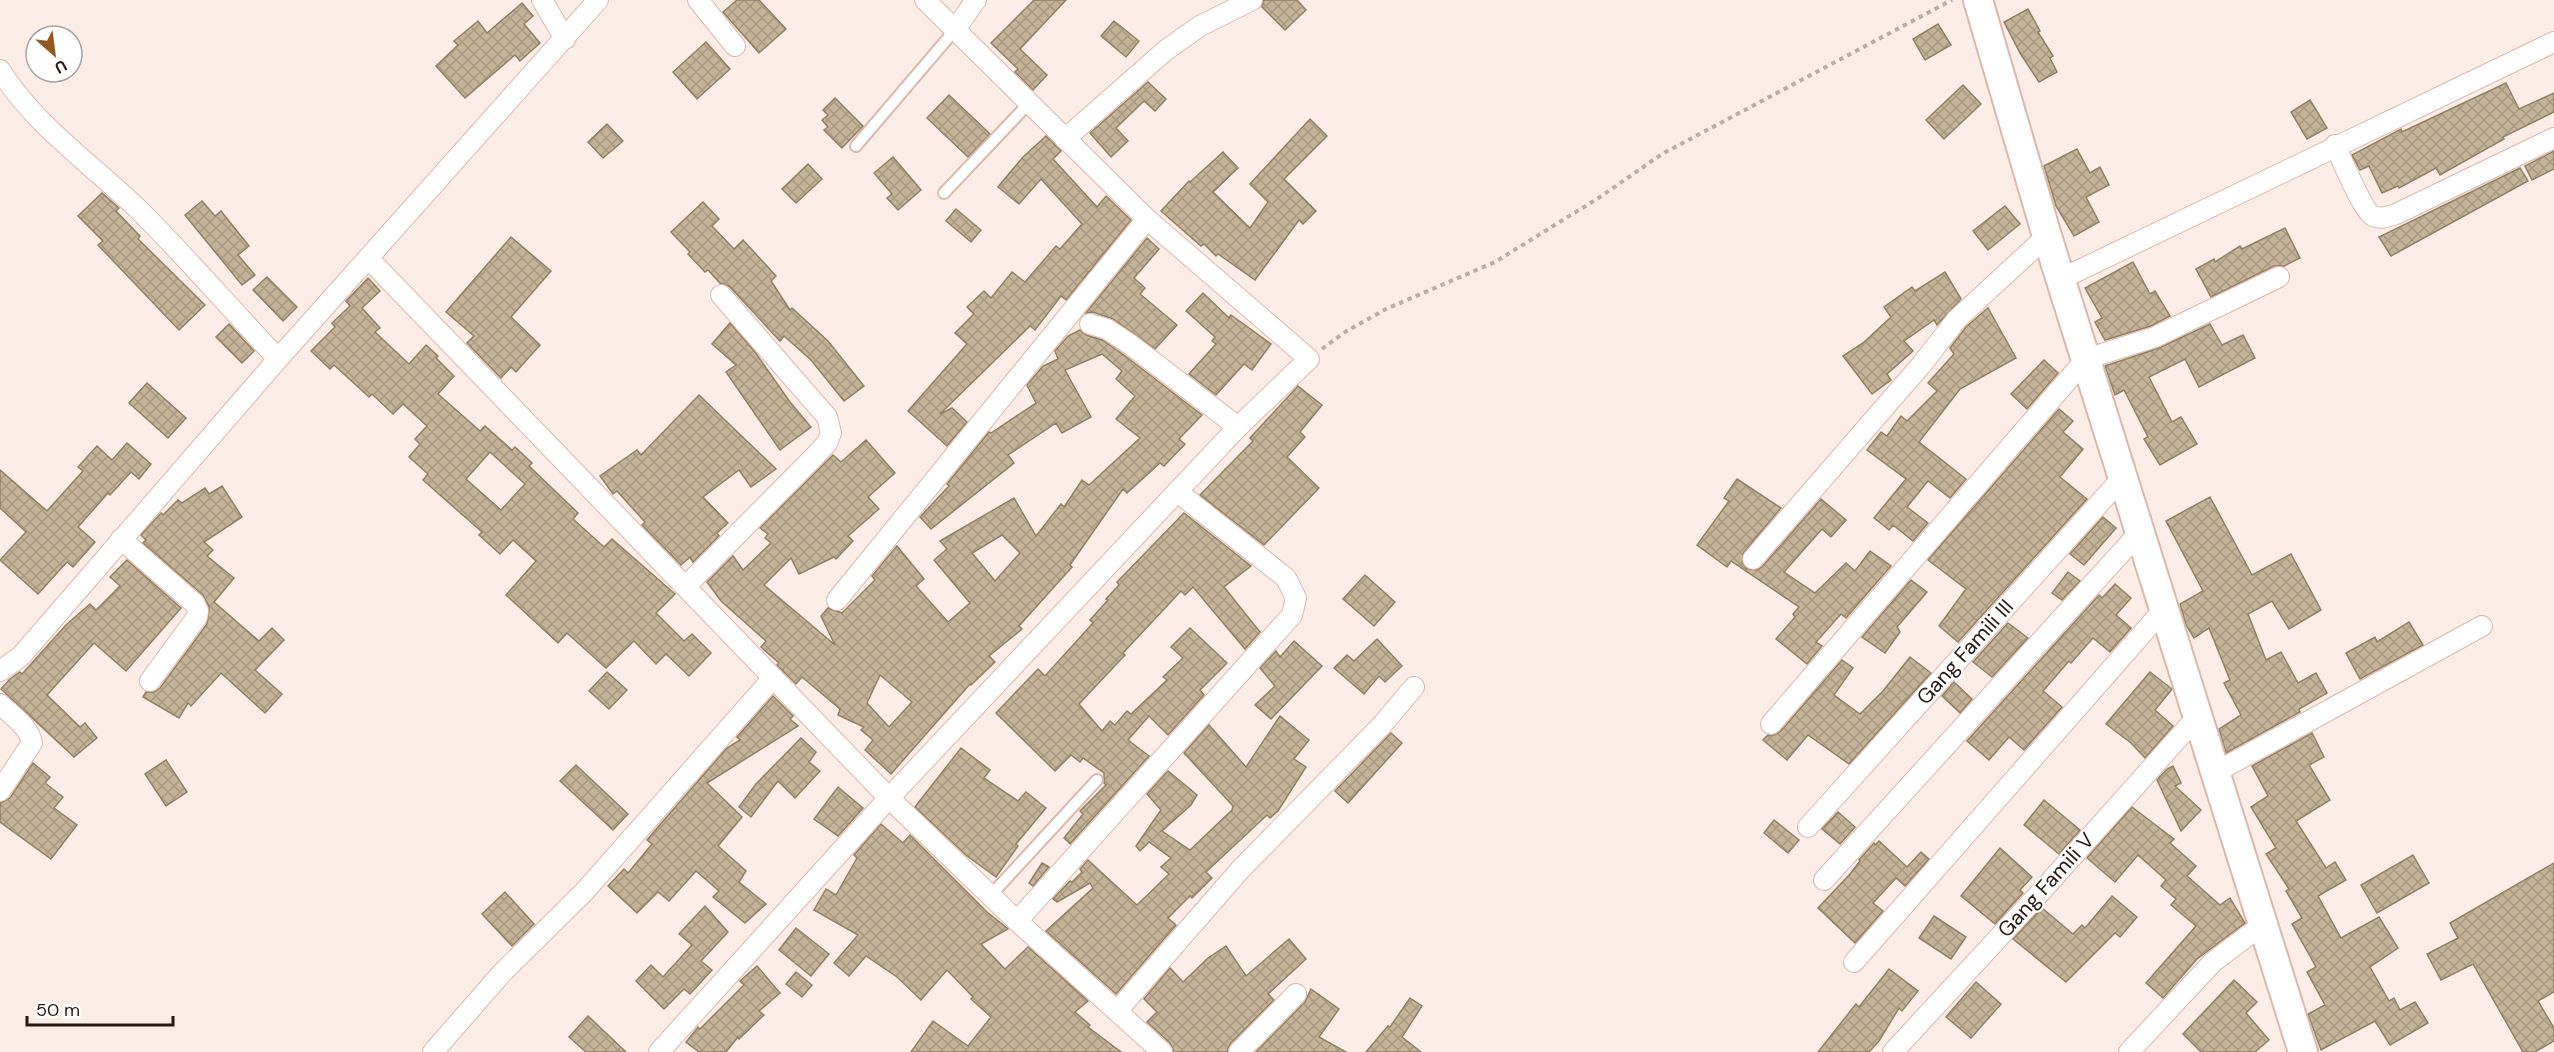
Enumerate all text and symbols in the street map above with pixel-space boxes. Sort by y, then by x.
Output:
north arrow [24,24,84,84]
text: U [51,55,71,79]
street label: Gang Famili III [1910,593,2020,711]
street label: Gang Famili V [1992,827,2100,943]
scale bar [27,989,172,1027]
text: 50 m [36,998,80,1022]

